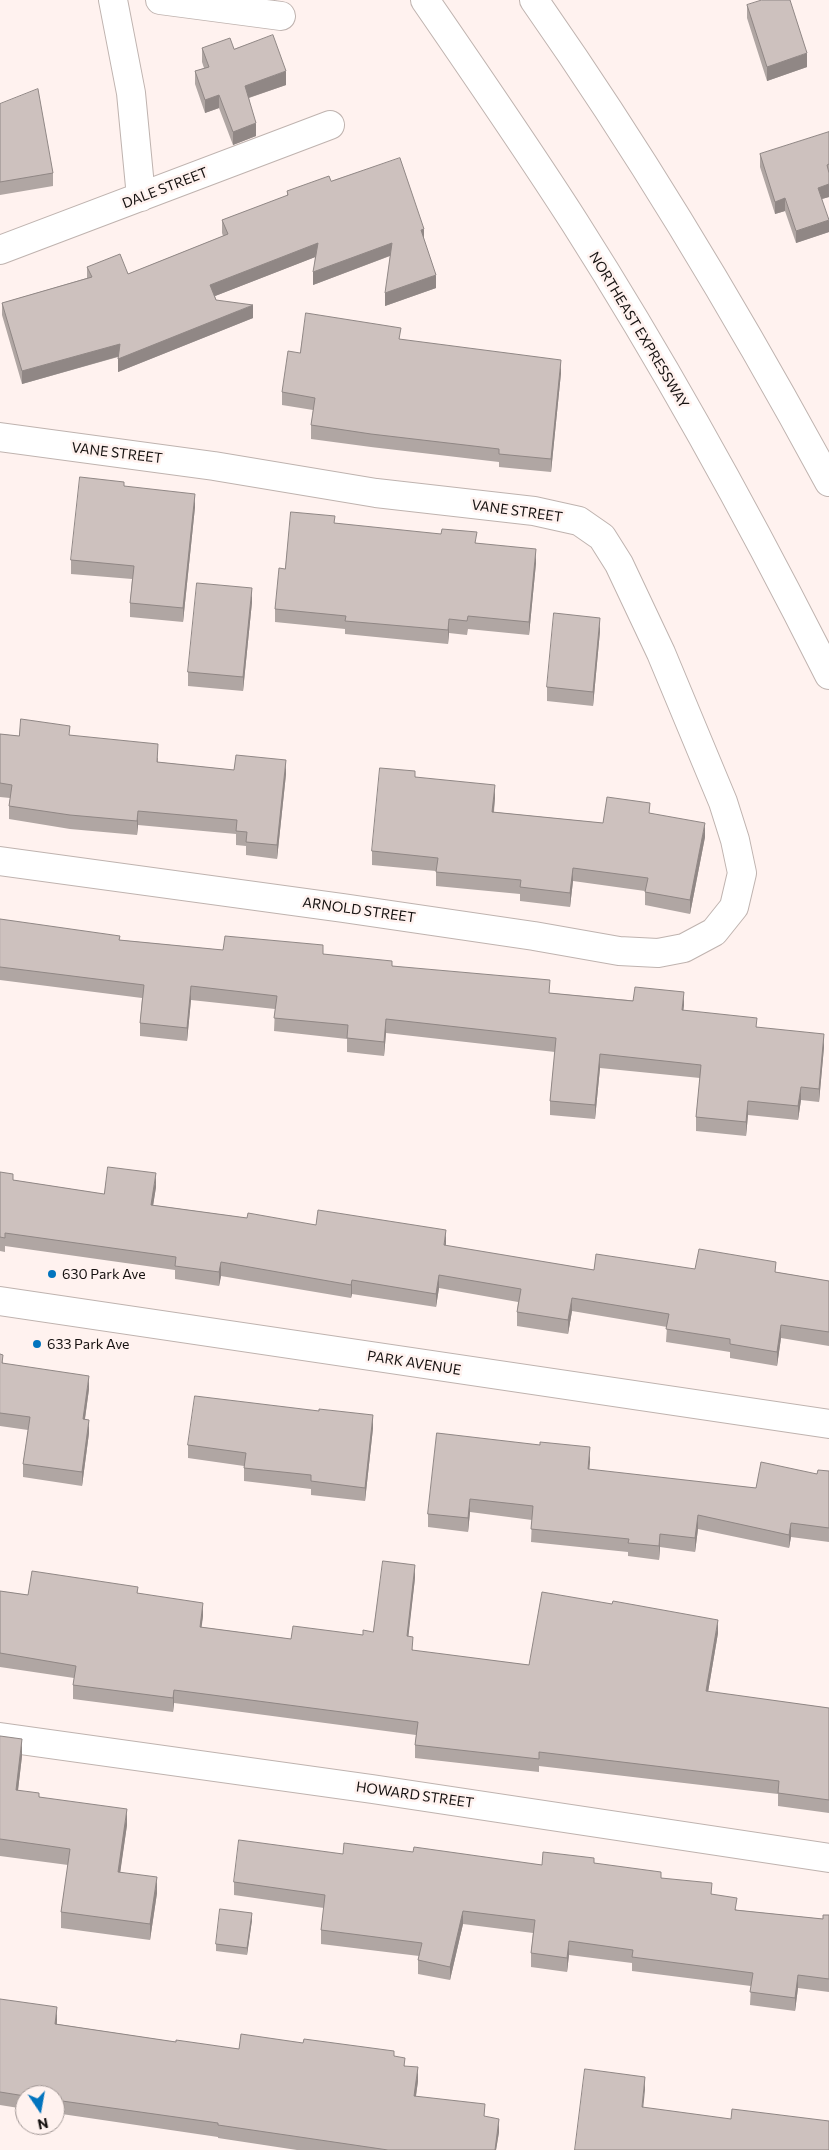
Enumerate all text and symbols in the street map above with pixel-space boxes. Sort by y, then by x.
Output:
street label: DALE STREET [120,164,210,212]
street label: NORTHEAST EXPRESSWAY [586,249,692,411]
street label: VANE STREET [70,439,164,467]
street label: VANE STREET [470,496,564,526]
street label: ARNOLD STREET [301,894,417,926]
place label: 630 Park Ave [62,1266,146,1282]
marker: 630 Park Ave [46,1268,58,1280]
place label: 633 Park Ave [47,1336,129,1352]
marker: 633 Park Ave [31,1338,43,1350]
street label: PARK AVENUE [366,1347,462,1379]
street label: HOWARD STREET [355,1778,475,1812]
north arrow [15,2085,65,2135]
text: N [36,2115,50,2134]

